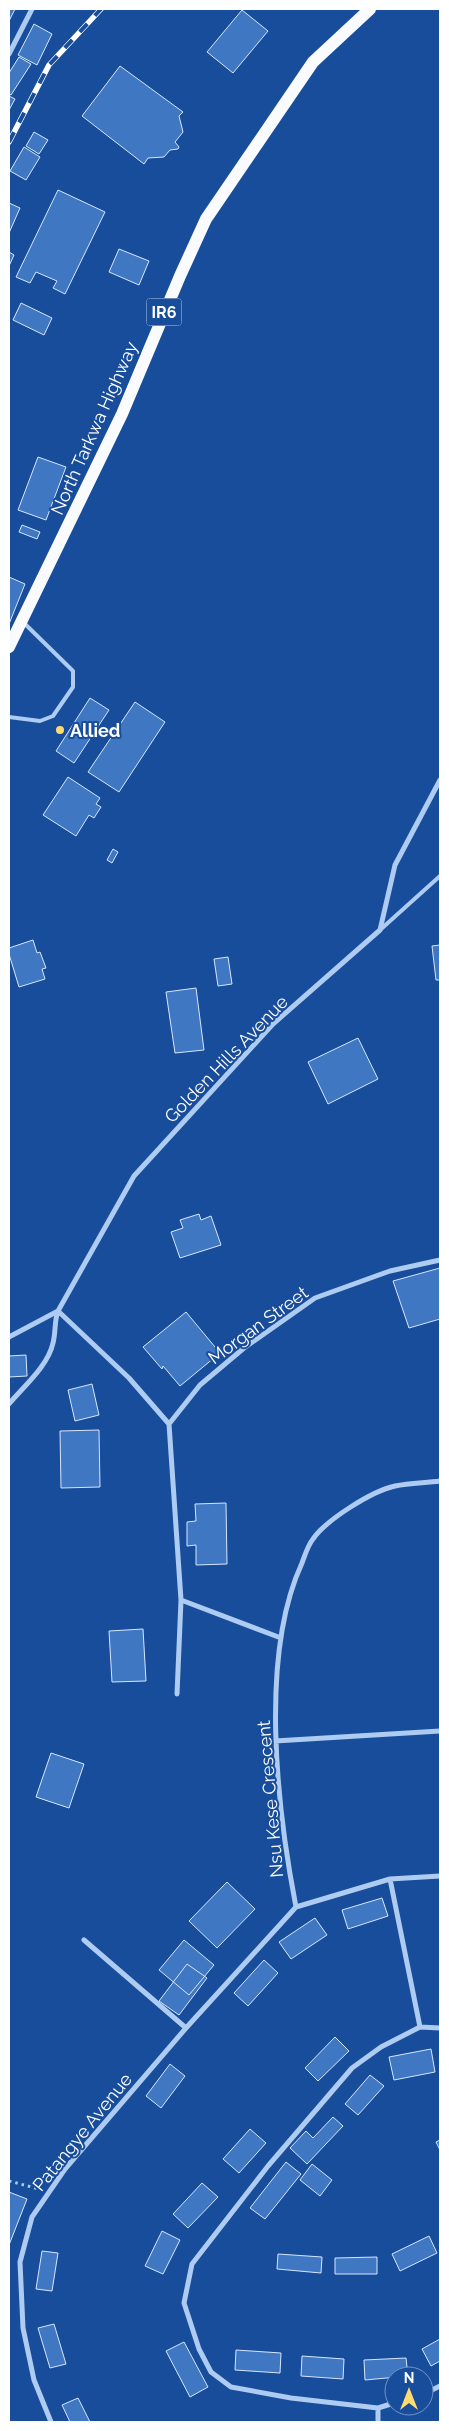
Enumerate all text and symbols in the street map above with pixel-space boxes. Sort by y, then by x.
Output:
road number: IR6 [146,298,182,326]
street label: North Tarkwa Highway [46,338,142,518]
place label: Allied [70,720,120,741]
marker: Allied [54,724,66,736]
street label: Golden Hills Avenue [160,991,292,1127]
street label: Morgan Street [204,1282,312,1368]
street label: Nsu Kese Crescent [253,1720,287,1878]
street label: Patangye Avenue [28,2069,136,2195]
north arrow [384,2366,434,2416]
text: N [404,2370,414,2386]

